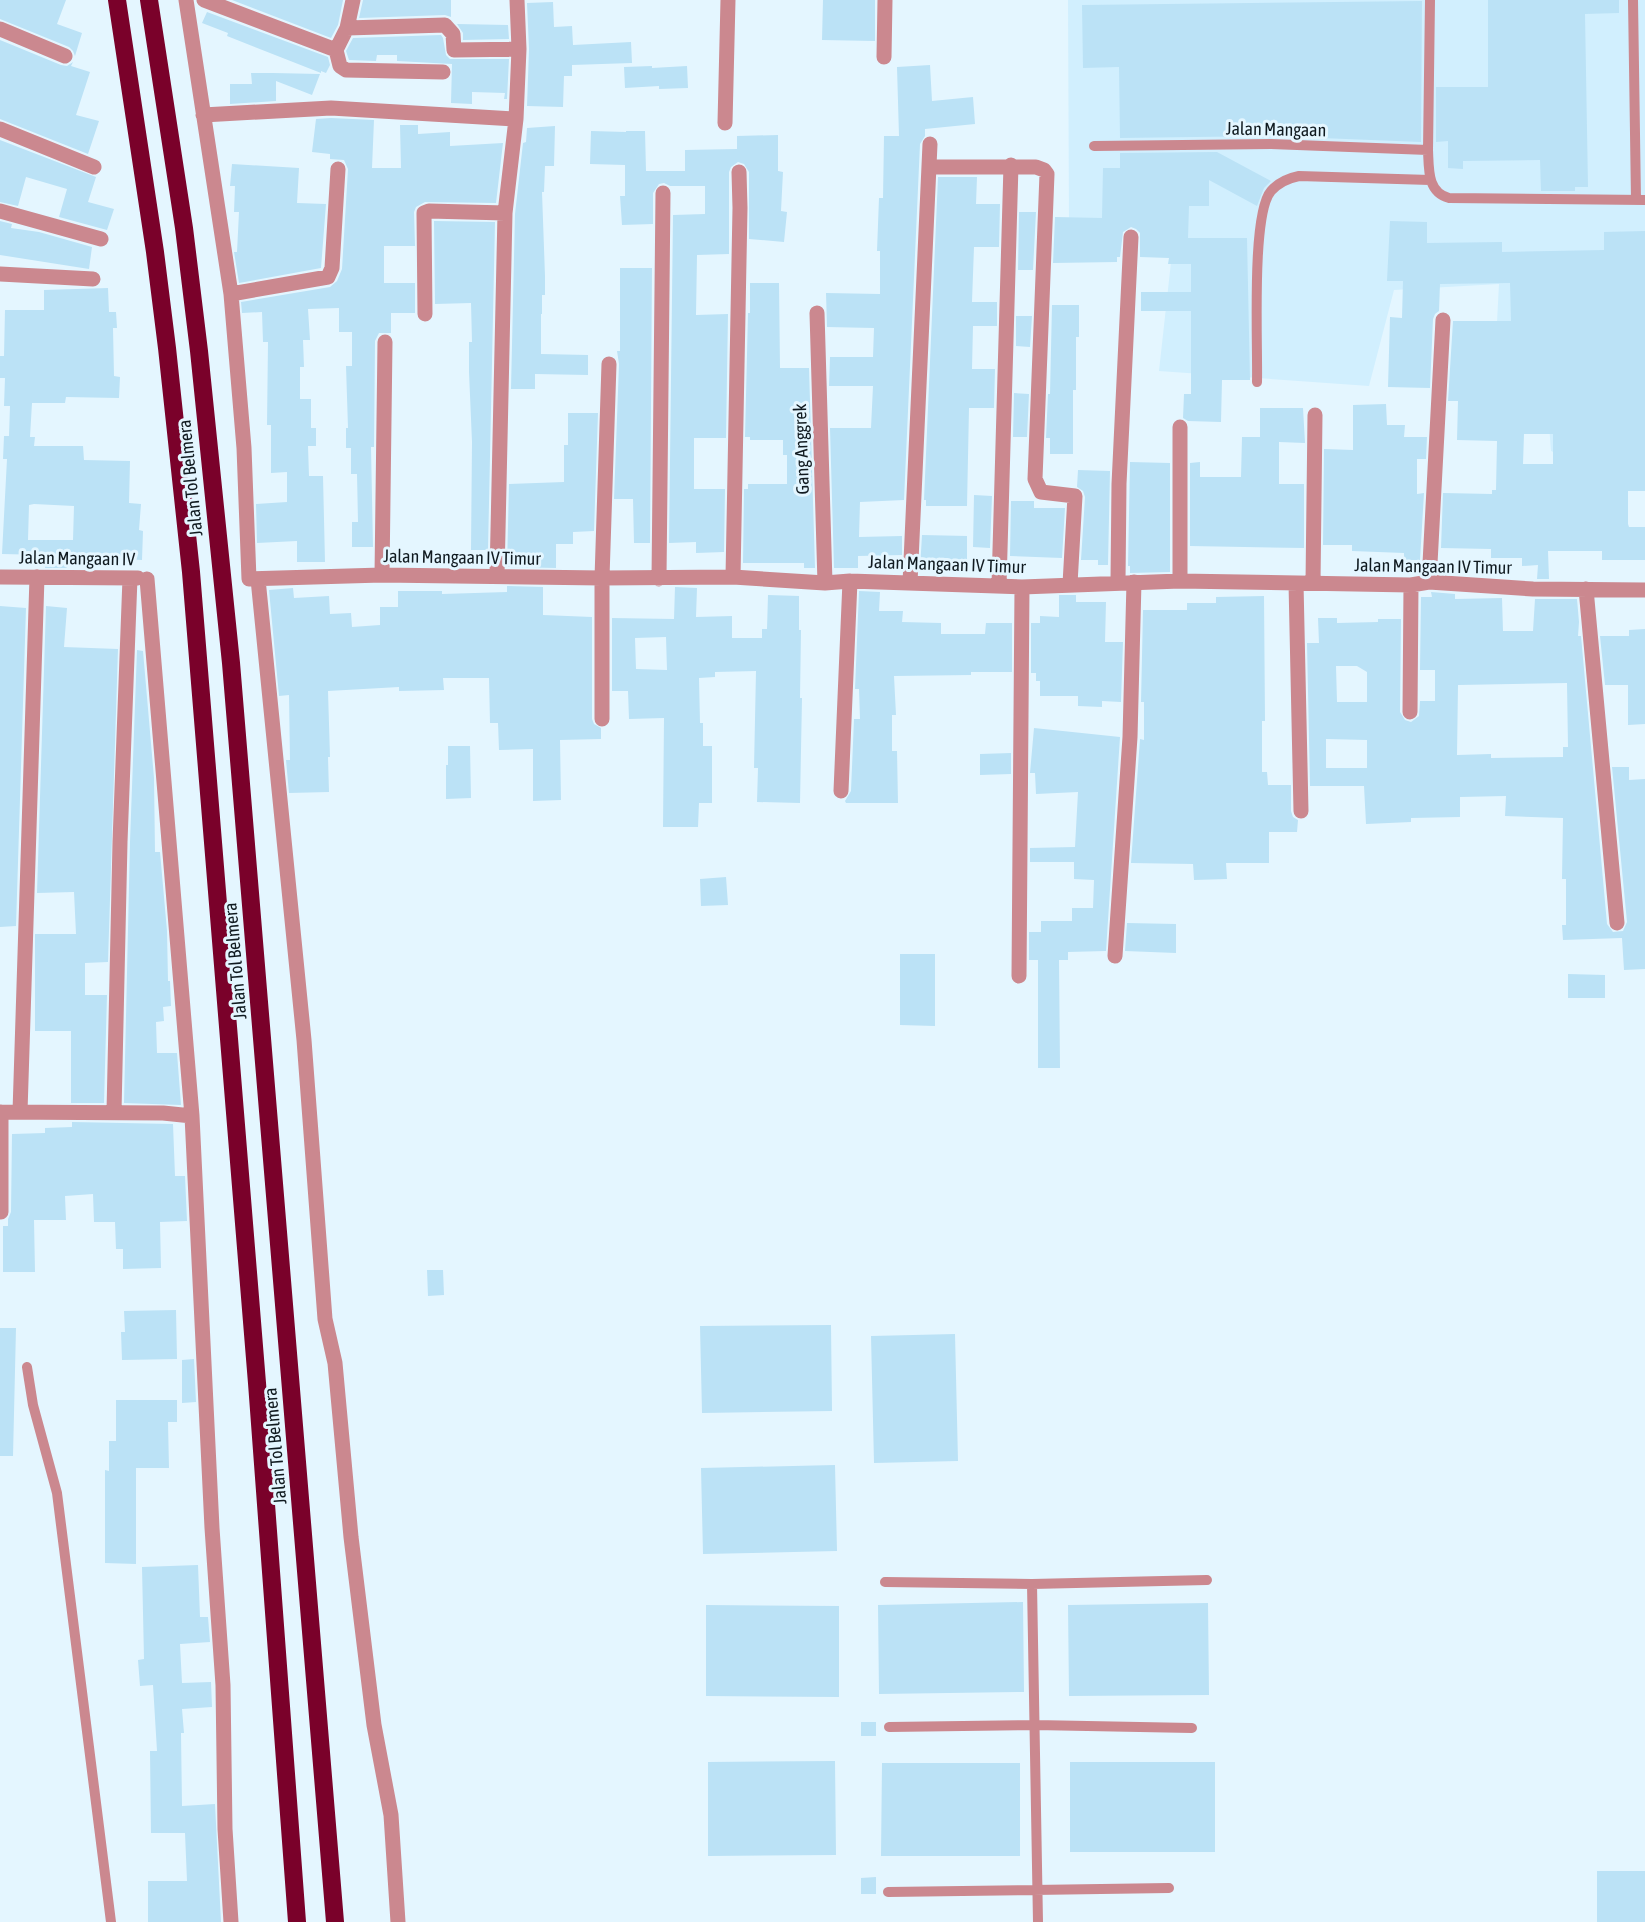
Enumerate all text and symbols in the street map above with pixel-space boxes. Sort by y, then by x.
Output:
street label: Jalan Mangaan [1226,118,1326,140]
street label: Gang Anggrek [789,403,813,495]
street label: Jalan Tol Belmera [173,419,207,537]
street label: Jalan Mangaan IV Timur [383,545,542,569]
street label: Jalan Mangaan IV [19,546,136,570]
street label: Jalan Mangaan IV Timur [868,551,1027,577]
street label: Jalan Mangaan IV Timur [1354,554,1513,578]
street label: Jalan Tol Belmera [219,902,251,1020]
street label: Jalan Tol Belmera [259,1387,291,1505]

